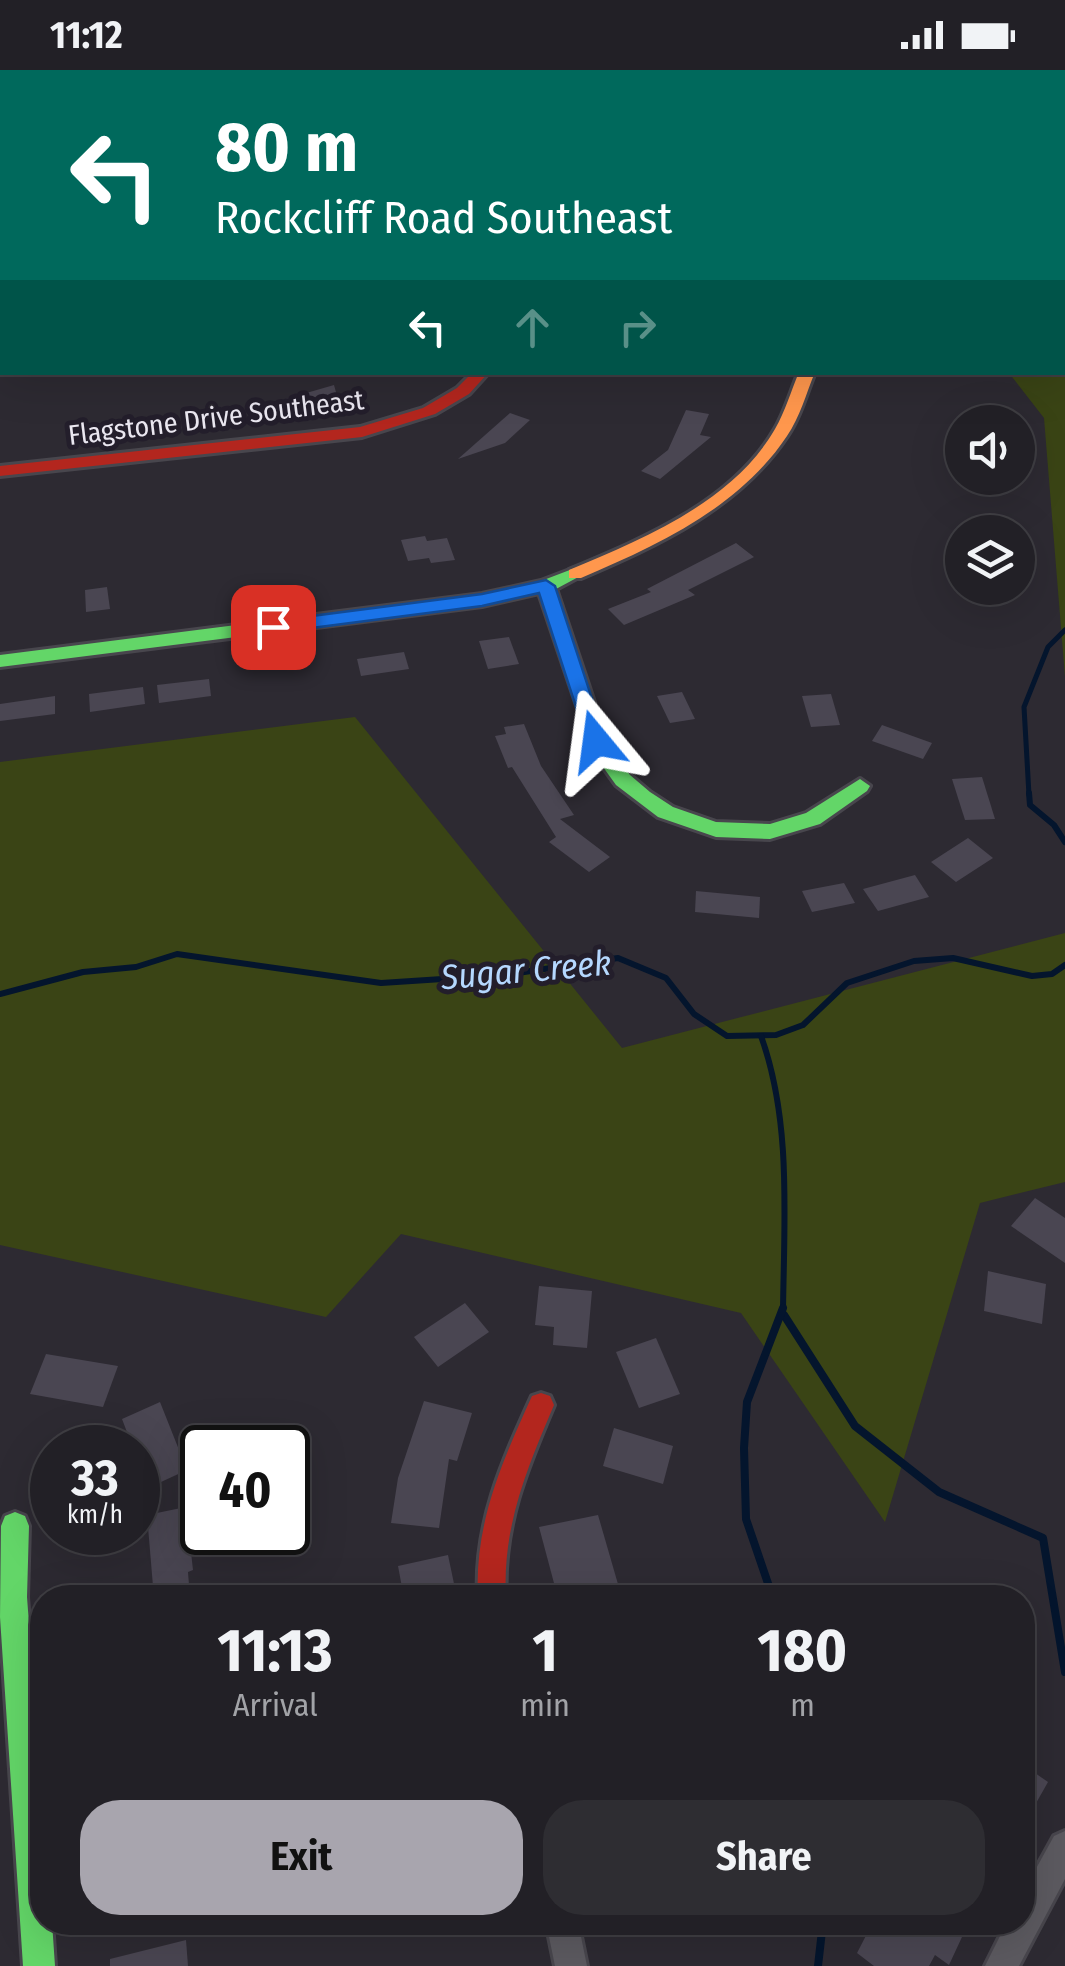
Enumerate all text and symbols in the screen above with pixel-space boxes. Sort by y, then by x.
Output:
text: 11:12 [50,12,123,58]
text: 80 m [215,106,358,190]
icon: left [50,110,180,240]
text: Rockcliff Road Southeast [215,191,672,245]
icon: left [400,300,455,355]
icon: ahead [505,300,560,355]
icon: right [610,300,665,355]
street label: Flagstone Drive Southeast [66,383,367,452]
map controls [945,405,1035,605]
button: sound [945,405,1035,495]
button: layers [945,515,1035,605]
pin [231,585,316,670]
icon: arrive [246,600,301,655]
position arrow [544,689,648,793]
water label: Sugar Creek [438,942,613,998]
speed limit sign: 40 [180,1425,310,1555]
text: 33 [71,1448,119,1508]
text: km/h [67,1500,123,1530]
text: 11:13 [218,1615,333,1687]
text: 1 [532,1615,558,1687]
text: 180 [758,1615,847,1687]
text: Arrival [233,1686,318,1724]
text: min [520,1686,570,1724]
text: m [790,1686,815,1724]
button: Exit [80,1800,523,1915]
button: Share [543,1800,985,1915]

